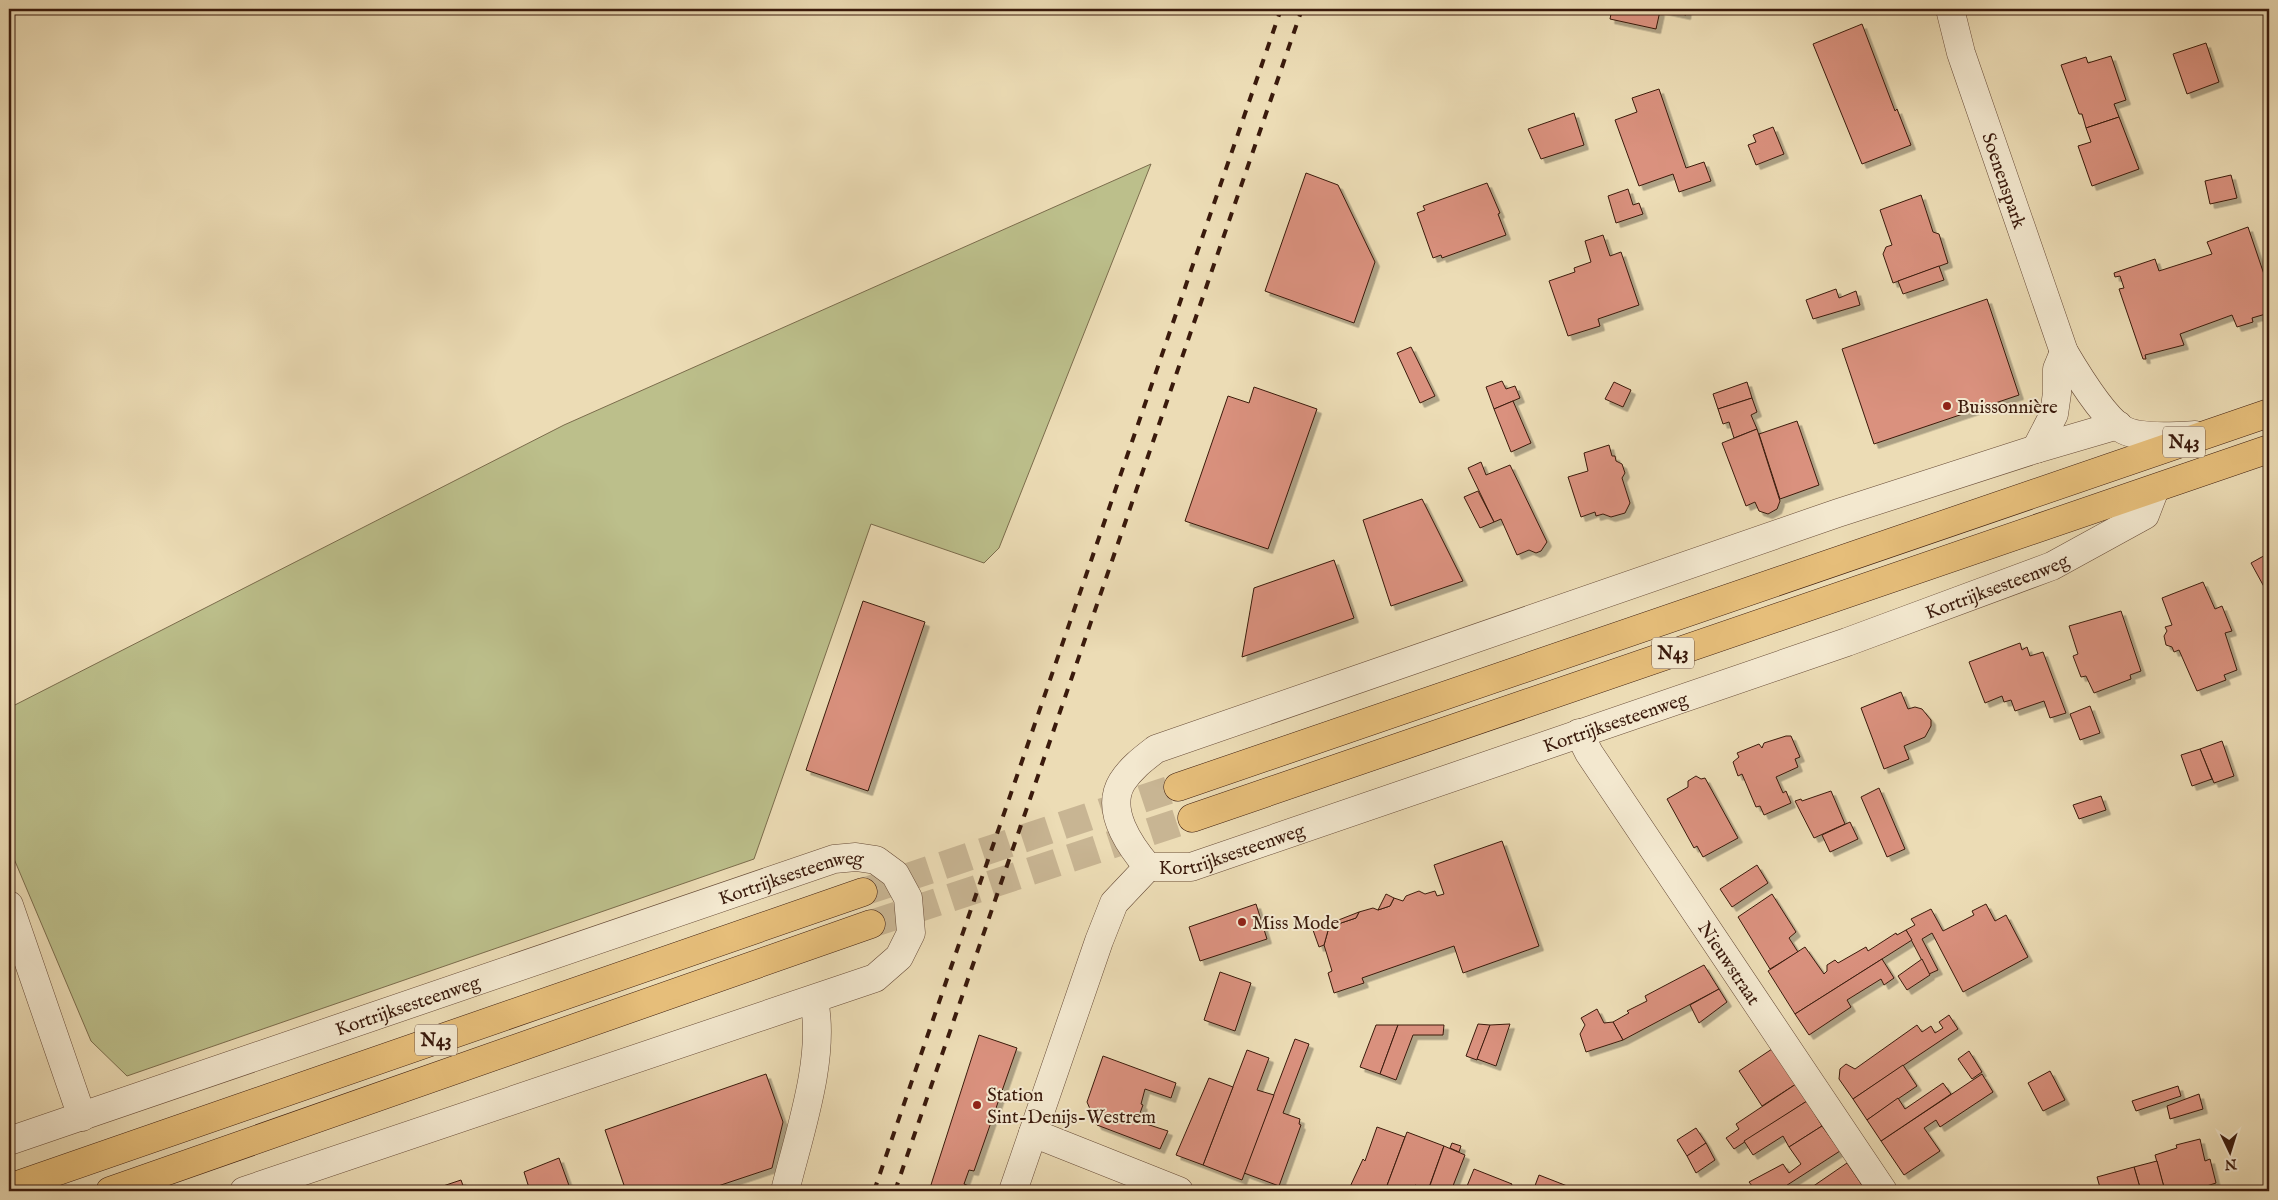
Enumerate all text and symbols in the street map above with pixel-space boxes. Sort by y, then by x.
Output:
street label: Soenenspark [1975,130,2031,233]
place label: Buissonnière [1957,396,2058,420]
marker: Buissonnière [1941,400,1953,412]
road number: N43 [2163,427,2205,458]
street label: Kortrijksesteenweg [1922,549,2074,626]
road number: N43 [1652,638,1694,668]
street label: Kortrijksesteenweg [1540,687,1692,759]
street label: Kortrijksesteenweg [1159,819,1309,881]
street label: Kortrijksesteenweg [716,847,866,912]
place label: Miss Mode [1252,912,1339,936]
marker: Miss Mode [1236,916,1248,928]
street label: Nieuwstraat [1692,918,1765,1011]
street label: Kortrijksesteenweg [332,971,484,1043]
road number: N43 [415,1024,457,1056]
place label: Station Sint-Denijs-Westrem [987,1084,1156,1130]
marker: Station Sint-Denijs-Westrem [971,1099,983,1111]
north arrow [2206,1128,2256,1178]
text: N [2224,1155,2239,1173]

